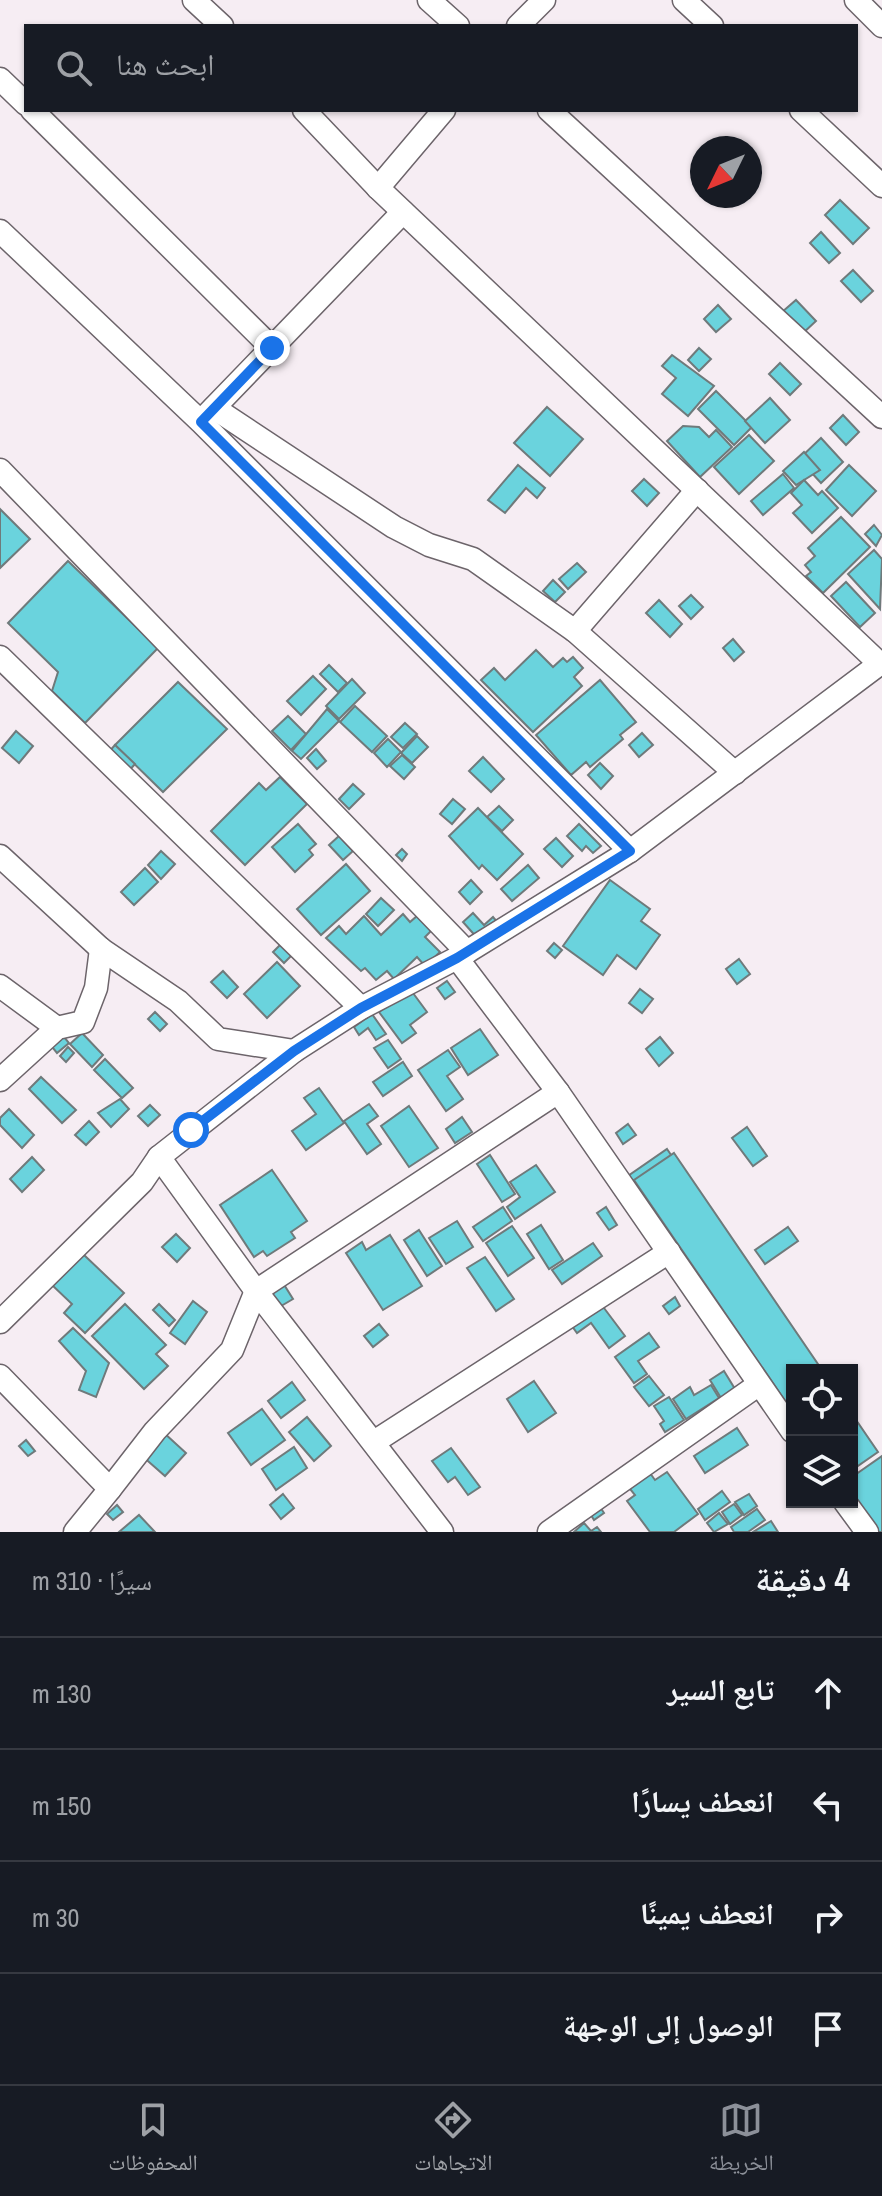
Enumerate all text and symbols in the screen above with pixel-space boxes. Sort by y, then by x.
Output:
search box [24,24,858,112]
text: ابحث هنا [116,44,214,84]
icon: search [52,46,96,90]
north arrow [690,136,762,208]
route end [254,330,290,366]
route start [173,1112,209,1148]
map controls [786,1364,858,1508]
button: locate [786,1364,858,1436]
button: layers [786,1436,858,1508]
text: 4 دقيقة [755,1556,850,1602]
text: سيرًا · 310 m [32,1563,152,1598]
text: تابع السير [667,1669,774,1709]
icon: ahead [806,1671,850,1715]
text: 130 m [32,1676,91,1711]
text: انعطف يسارًا [631,1781,774,1821]
icon: left [806,1783,850,1827]
text: 150 m [32,1788,91,1823]
text: انعطف يمينًا [640,1893,774,1933]
icon: right [806,1895,850,1939]
text: 30 m [32,1900,79,1935]
text: الوصول إلى الوجهة [563,2005,774,2045]
icon: arrive [806,2007,850,2051]
tab: المحفوظات [108,2098,198,2184]
tab: الاتجاهات [414,2098,492,2184]
tab: الخريطة [709,2098,774,2184]

